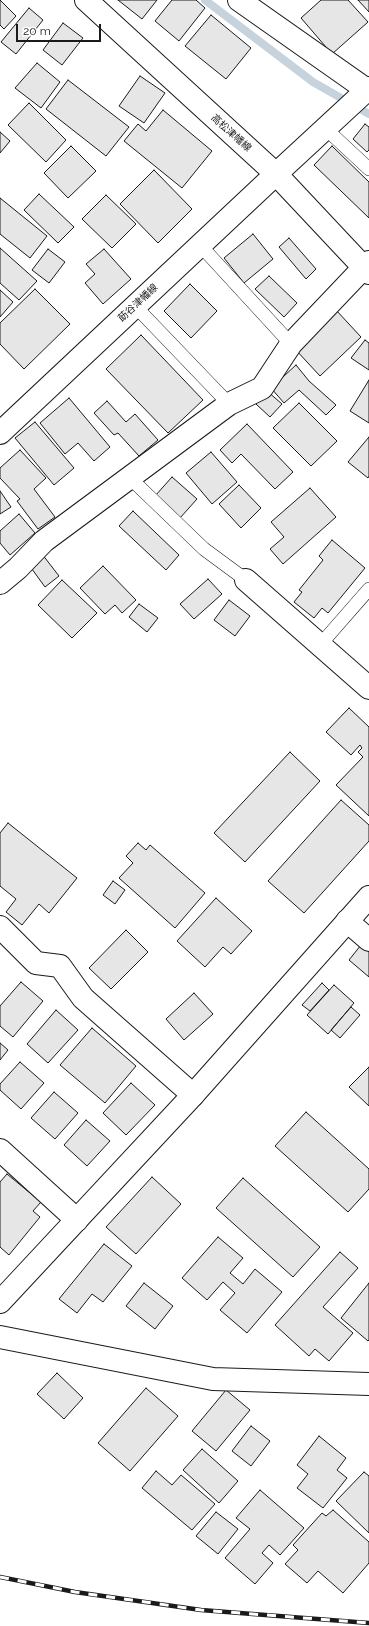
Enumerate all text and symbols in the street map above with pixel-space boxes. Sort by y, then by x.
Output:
scale bar [18,16,103,42]
text: 20 m [23,24,51,38]
street label: 高松津幡線 [208,112,254,154]
street label: 莇谷津幡線 [116,282,160,324]

